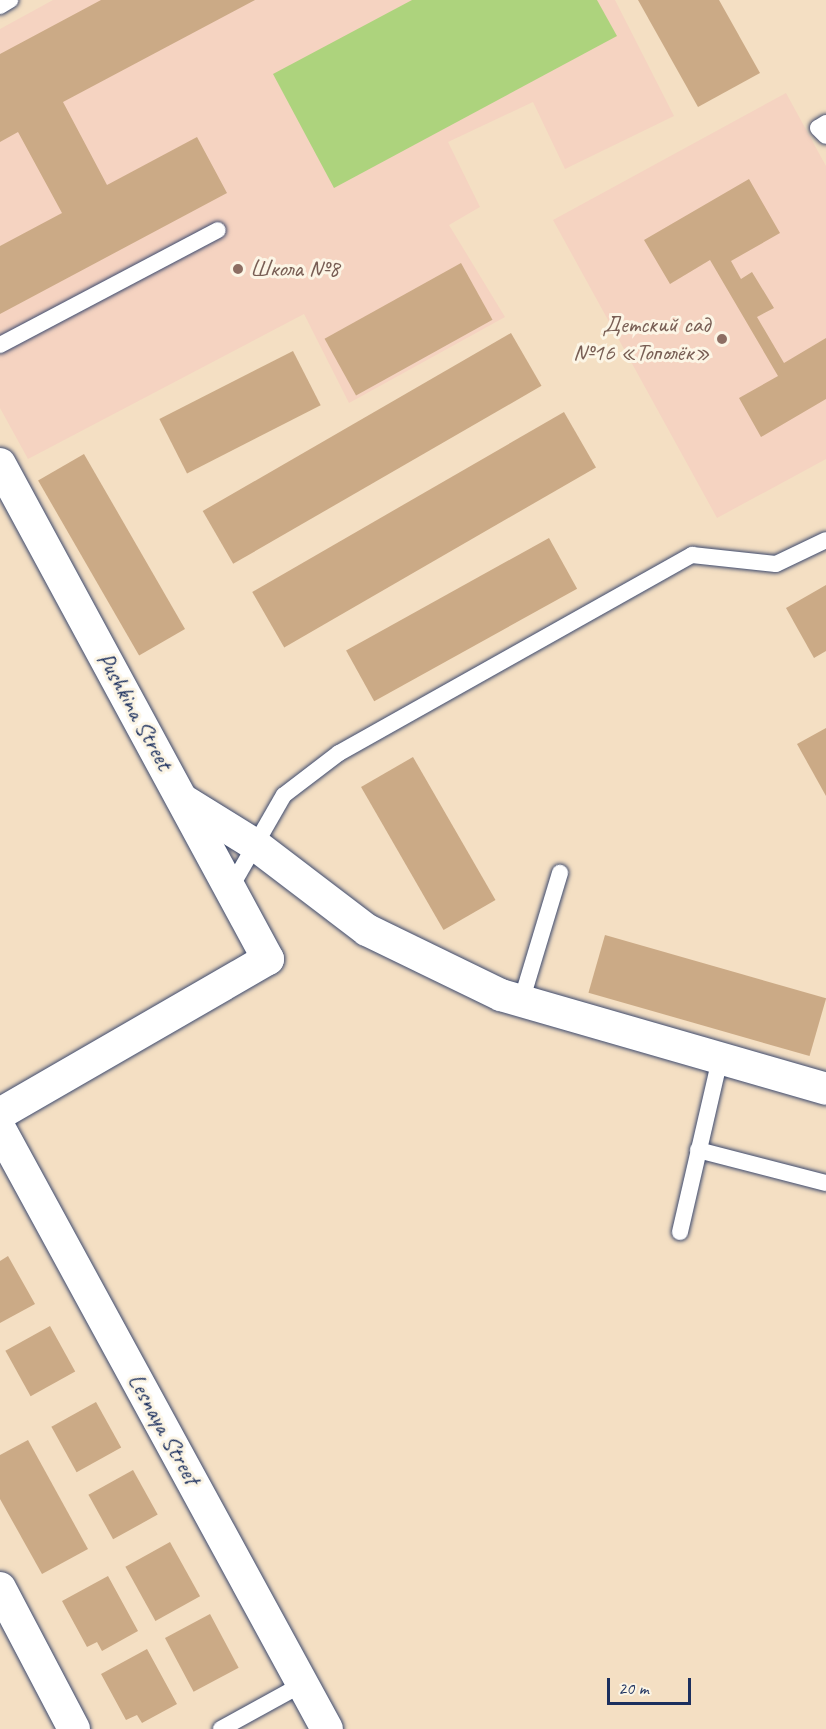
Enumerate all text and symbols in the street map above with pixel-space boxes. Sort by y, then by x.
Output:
place label: Школа №8 [250,255,339,283]
marker: Школа №8 [231,262,245,276]
place label: Детский сад №16 «Тополёк» [573,311,710,367]
marker: Детский сад №16 «Тополёк» [715,332,729,346]
street label: Pushkina Street [91,647,179,775]
street label: Lesnaya Street [122,1368,206,1490]
scale bar [610,1666,694,1704]
text: 20 m [618,1677,649,1699]

